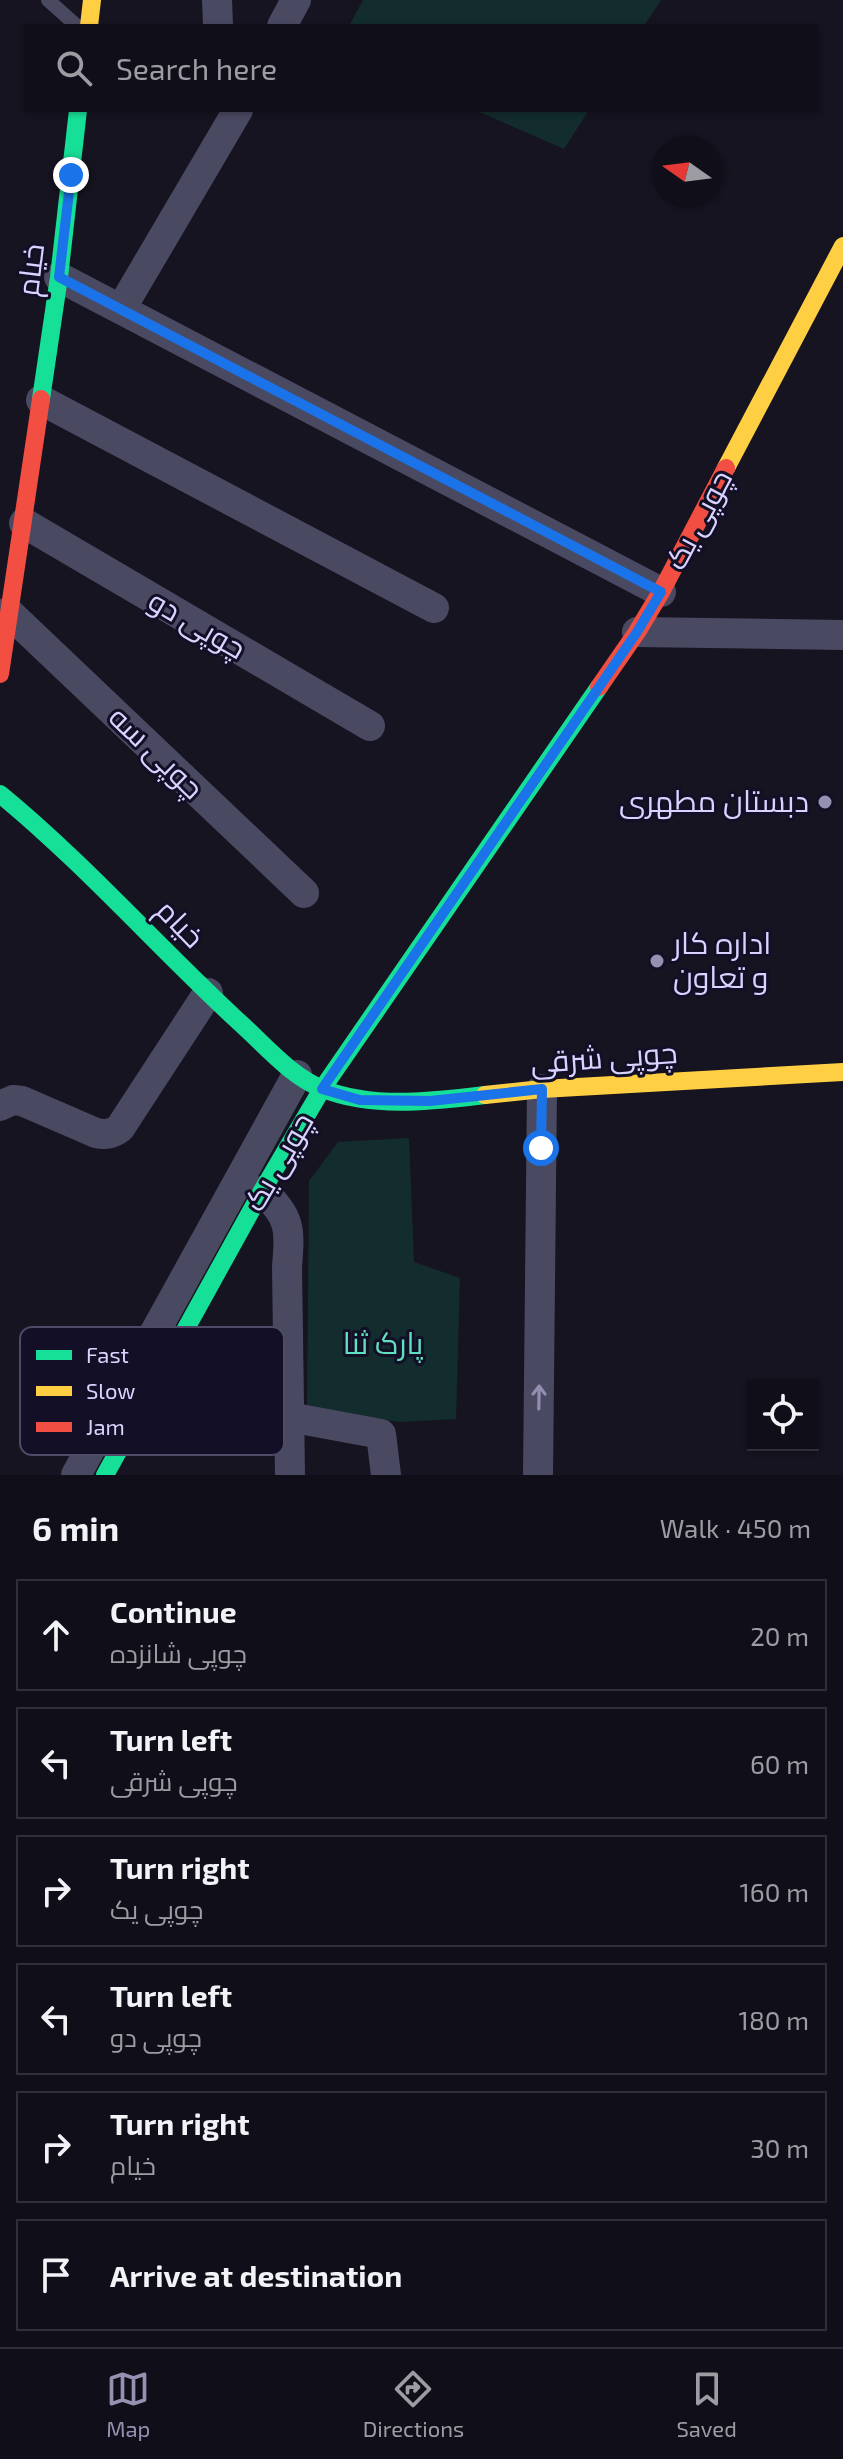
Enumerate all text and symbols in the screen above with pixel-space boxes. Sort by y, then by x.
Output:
search box [24,24,819,112]
icon: search [52,46,96,90]
text: Search here [116,50,277,86]
north arrow [651,136,723,208]
route end [53,157,89,193]
street label: خیام [8,241,54,299]
street label: چوپی یک [656,463,741,576]
street label: چوپی دو [142,581,253,668]
street label: چوپی سه [101,698,212,807]
place label: دبستان مطهری [619,782,809,820]
marker: دبستان مطهری [816,793,834,811]
street label: خیام [147,891,213,957]
place label: اداره کار و تعاون [671,924,771,995]
marker: اداره کار و تعاون [648,952,666,970]
street label: چوپی شرقی [529,1033,679,1082]
street label: چوپی یک [235,1105,322,1218]
route start [523,1130,559,1166]
park label: پارک ثنا [343,1324,423,1363]
legend [20,1327,284,1455]
text: Fast [86,1341,129,1367]
text: Slow [86,1377,135,1403]
map controls [747,1379,819,1451]
button: locate [747,1379,819,1451]
one-way arrow [531,1384,547,1411]
text: Jam [86,1413,125,1439]
text: 6 min [32,1507,119,1548]
text: Walk · 450 m [660,1512,811,1543]
text: Continue [110,1593,237,1629]
icon: ahead [34,1613,78,1657]
text: 20 m [750,1620,809,1651]
text: چوپی شانزده [110,1637,247,1668]
text: Turn left [110,1721,232,1757]
icon: left [34,1741,78,1785]
text: 60 m [750,1748,809,1779]
text: چوپی شرقی [110,1765,238,1796]
text: Turn right [110,1849,250,1885]
icon: right [34,1869,78,1913]
text: 160 m [740,1876,809,1907]
text: چوپی یک [110,1893,203,1924]
text: Turn left [110,1977,232,2013]
icon: left [34,1997,78,2041]
text: 180 m [739,2004,809,2035]
text: چوپی دو [110,2021,202,2052]
text: Turn right [110,2105,250,2141]
icon: right [34,2125,78,2169]
text: 30 m [750,2132,809,2163]
text: خیام [110,2149,156,2180]
icon: arrive [34,2253,78,2297]
text: Arrive at destination [110,2257,402,2293]
tab: Map [106,2367,150,2441]
tab: Directions [363,2367,464,2441]
tab: Saved [676,2367,737,2441]

